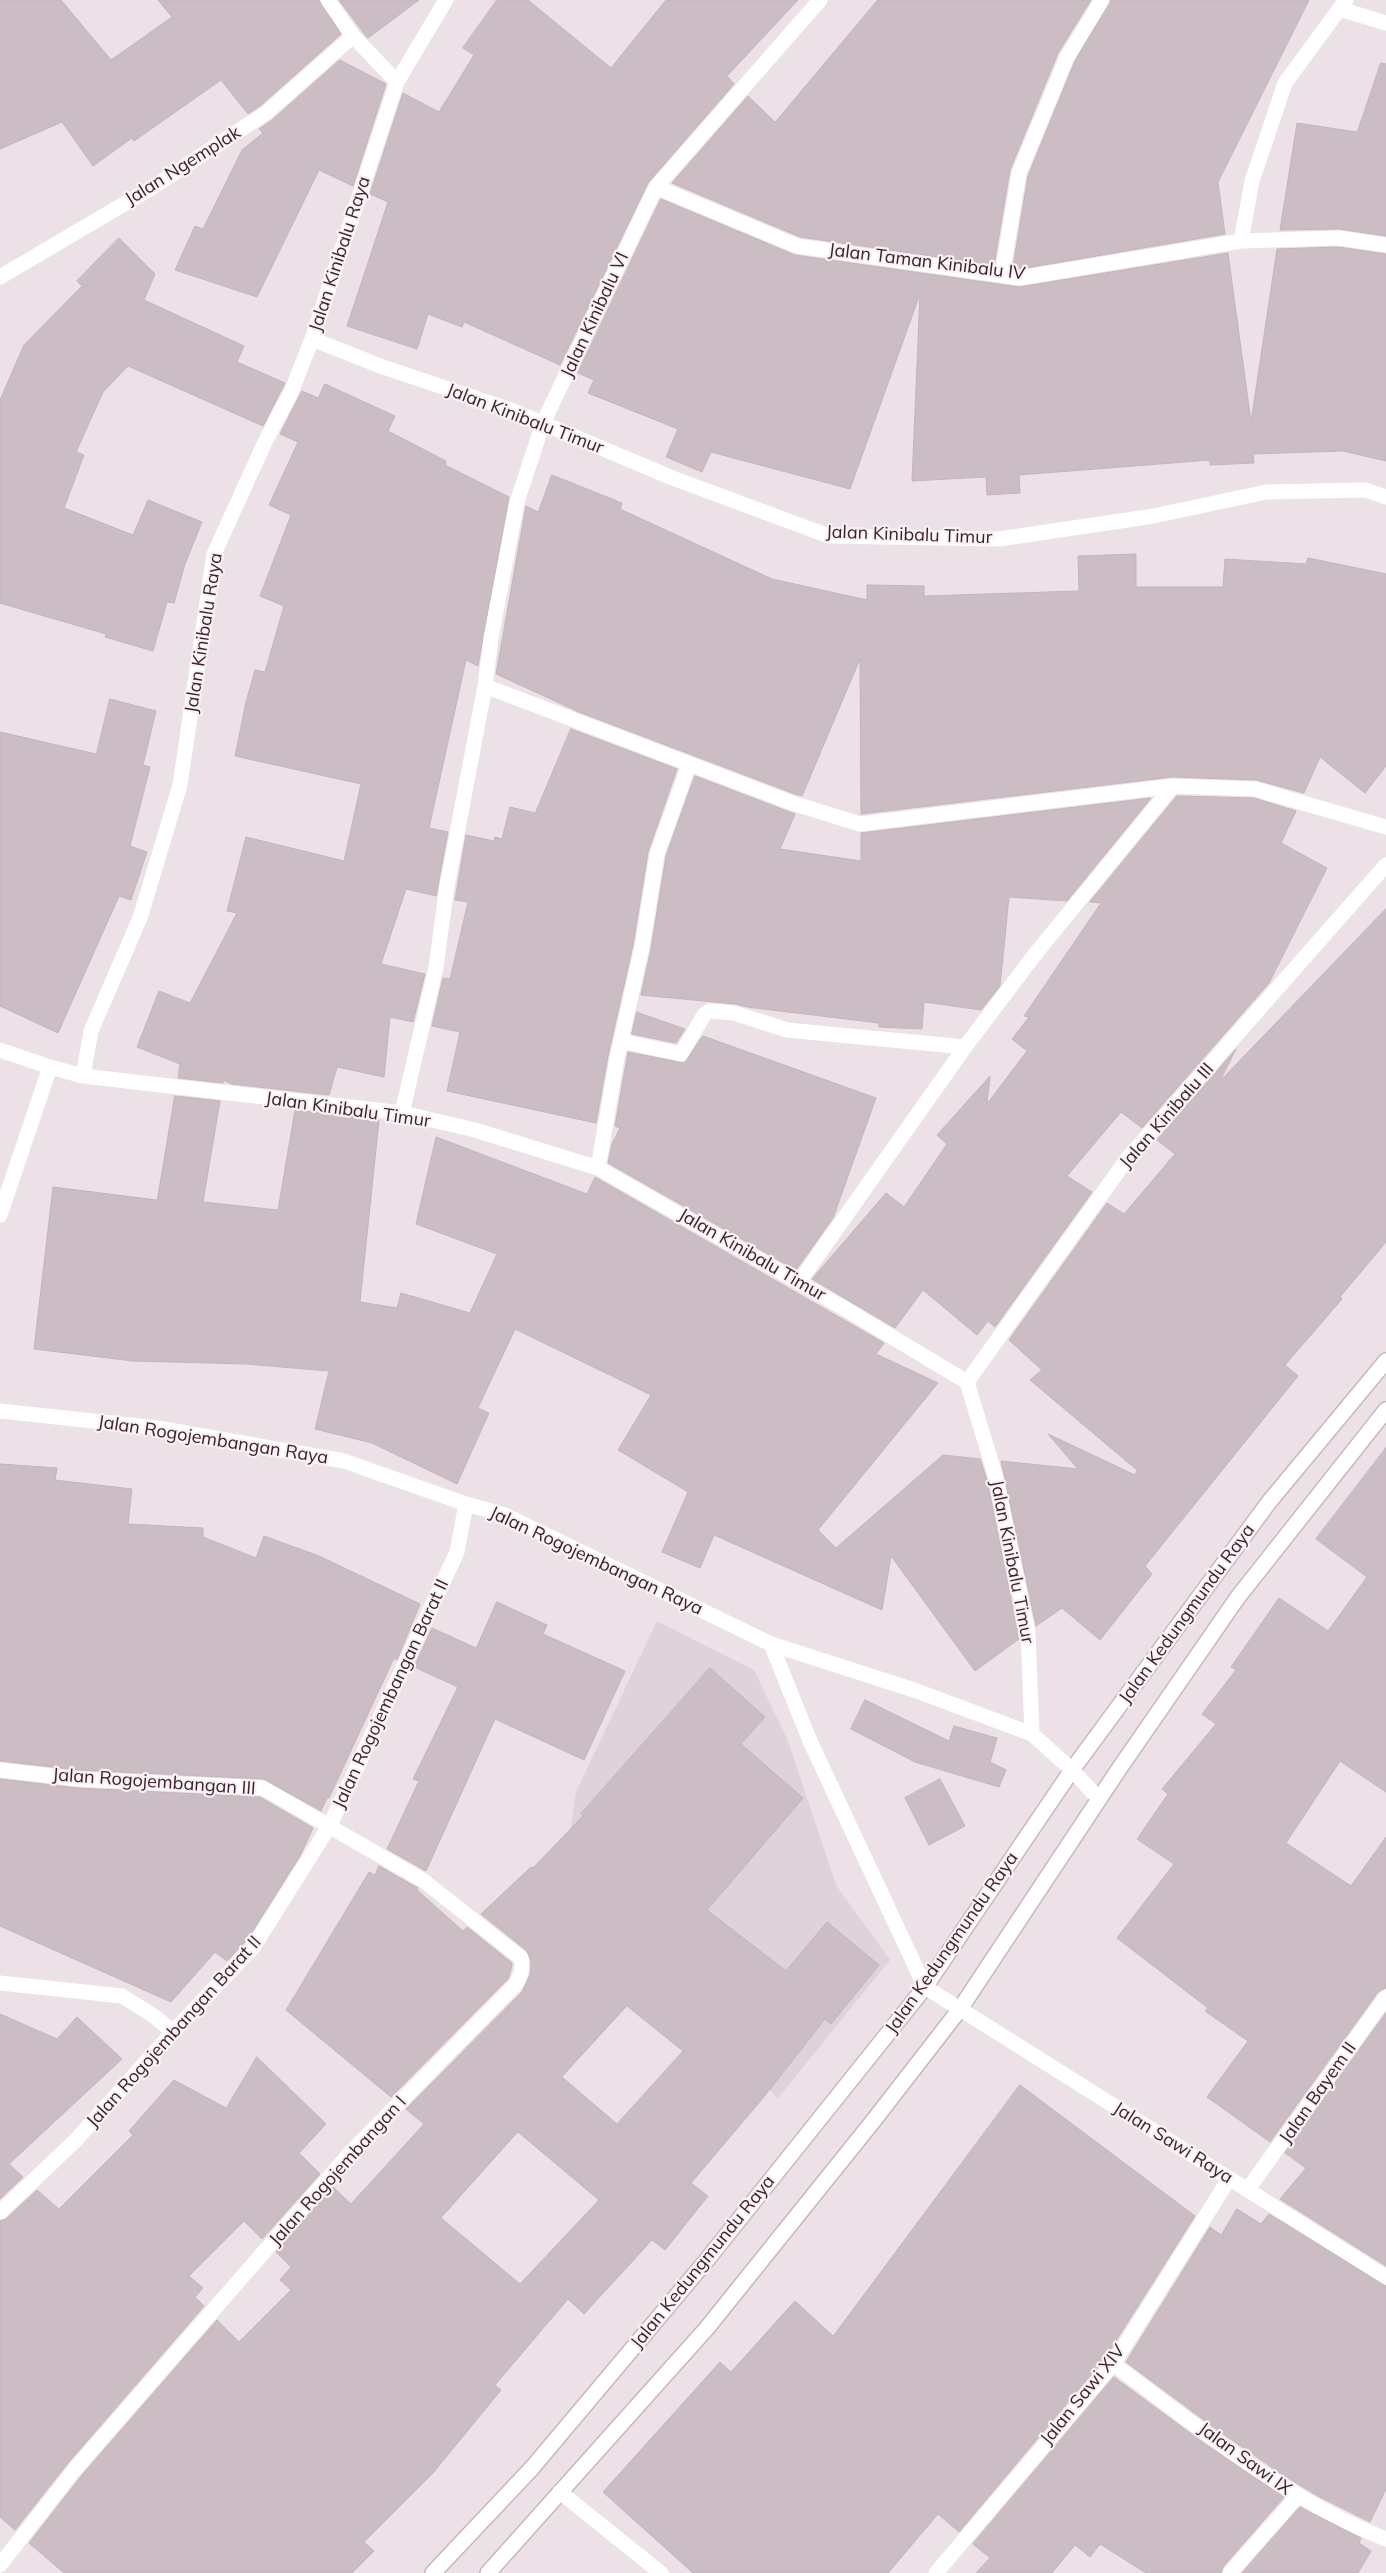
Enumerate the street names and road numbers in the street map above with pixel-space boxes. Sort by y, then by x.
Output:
street label: Jalan Ngemplak [121,122,245,210]
street label: Jalan Kinibalu Raya [305,174,375,334]
street label: Jalan Taman Kinibalu IV [827,239,1027,285]
street label: Jalan Kinibalu VI [557,249,633,381]
street label: Jalan Kinibalu Timur [443,379,607,459]
street label: Jalan Kinibalu Timur [825,521,993,549]
street label: Jalan Kinibalu Raya [181,551,227,715]
street label: Jalan Kinibalu III [1115,1059,1219,1173]
street label: Jalan Kinibalu Timur [264,1088,432,1132]
street label: Jalan Kinibalu Timur [675,1204,829,1306]
street label: Jalan Rogojembangan Raya [96,1411,330,1469]
street label: Jalan Kinibalu Timur [986,1478,1038,1646]
street label: Jalan Rogojembangan Raya [486,1502,706,1620]
street label: Jalan Kedungmundu Raya [1115,1520,1259,1708]
street label: Jalan Rogojembangan Barat II [328,1576,454,1812]
street label: Jalan Rogojembangan III [52,1764,256,1800]
street label: Jalan Kedungmundu Raya [881,1848,1023,2038]
street label: Jalan Rogojembangan Barat II [82,1932,266,2132]
street label: Jalan Bayem II [1275,2038,1361,2148]
street label: Jalan Rogojembangan I [265,2092,411,2250]
street label: Jalan Sawi Raya [1109,2098,1237,2188]
street label: Jalan Kedungmundu Raya [626,2171,780,2353]
street label: Jalan Sawi XIV [1036,2341,1130,2449]
street label: Jalan Sawi IX [1194,2418,1296,2500]

